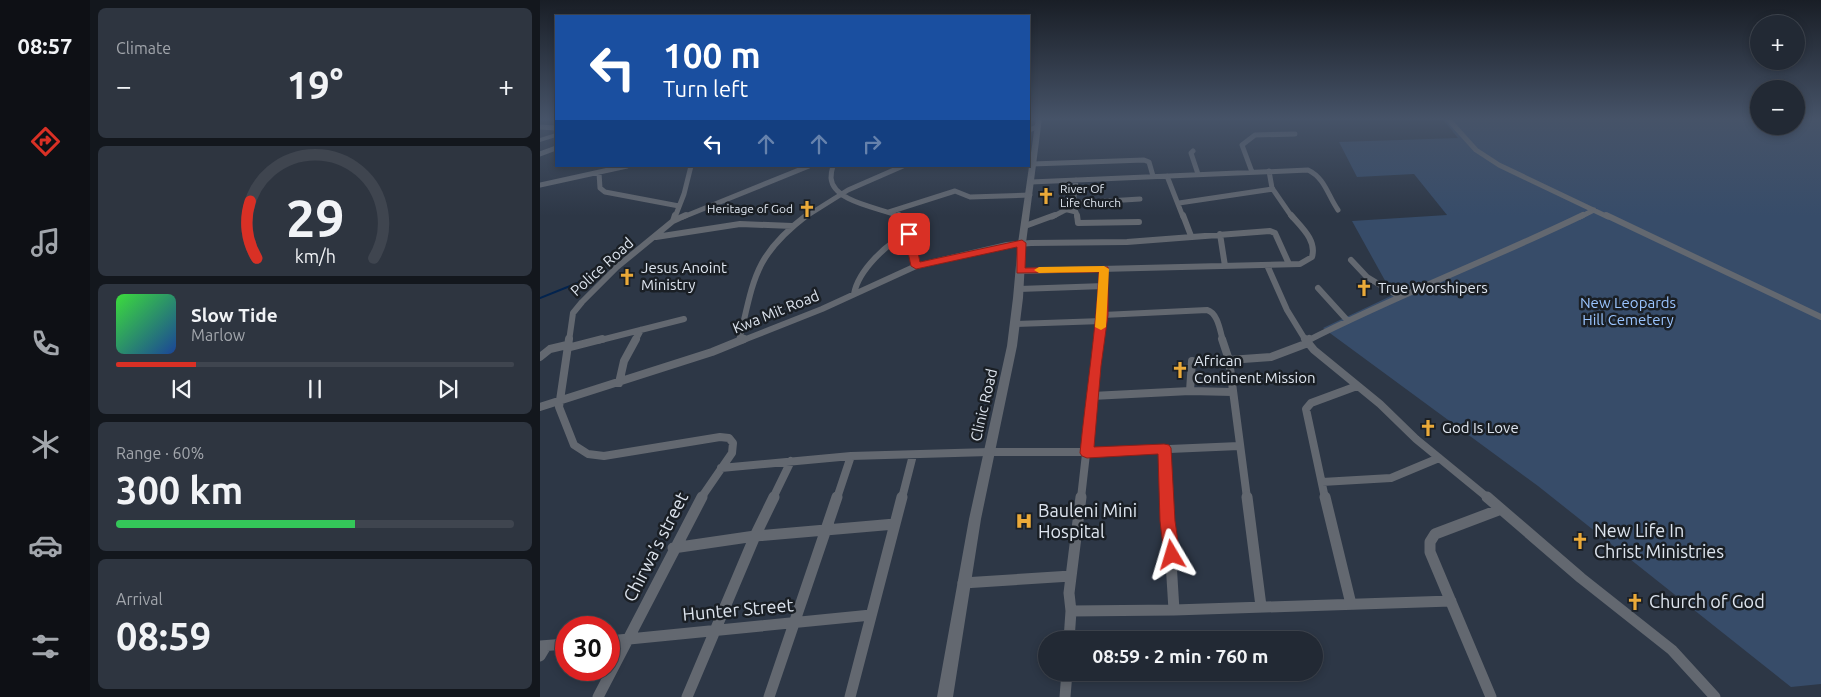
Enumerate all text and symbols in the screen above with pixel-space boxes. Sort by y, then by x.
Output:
map controls [1750,15,1805,135]
button: + [1750,15,1805,70]
text: 08:57 [17,33,73,58]
icon: left [580,35,645,100]
text: 100 m [663,35,761,75]
text: Climate [116,39,171,57]
text: 19° [287,64,343,106]
text: − [116,70,132,101]
text: + [498,70,514,101]
text: Turn left [663,76,748,101]
button: − [1750,80,1805,135]
icon: directions [28,124,63,159]
icon: left [699,130,727,158]
icon: ahead [752,130,780,158]
icon: ahead [805,130,833,158]
icon: right [858,130,886,158]
place label: River Of Life Church [1060,182,1121,209]
church icon: River Of Life Church [1036,186,1056,206]
text: 29 [286,189,344,247]
church icon: Heritage of God [797,199,817,219]
place label: Heritage of God [707,202,793,215]
pin [888,213,930,255]
icon: arrive [895,220,923,248]
icon: music [28,225,63,260]
street label: Police Road [567,234,636,299]
text: km/h [294,246,336,266]
place label: Jesus Anoint Ministry [641,259,727,293]
church icon: Jesus Anoint Ministry [617,267,637,287]
church icon: True Worshipers [1354,278,1374,298]
place label: True Worshipers [1378,279,1488,296]
street label: Kwa Mit Road [730,286,822,337]
park label: New Leopards Hill Cemetery [1580,294,1676,328]
text: Slow Tide [191,304,278,326]
icon: phone [28,326,63,361]
text: Marlow [191,326,245,344]
place label: African Continent Mission [1194,352,1316,386]
church icon: African Continent Mission [1170,360,1190,380]
street label: Clinic Road [967,367,1000,443]
icon: previous [168,375,196,403]
icon: pause [301,375,329,403]
icon: next [434,375,462,403]
church icon: God Is Love [1418,418,1438,438]
place label: God Is Love [1442,419,1519,436]
icon: climate [28,427,63,462]
text: Range · 60% [116,444,204,462]
text: 300 km [116,469,243,511]
street label: Chirwa’s street [619,488,691,605]
place label: Bauleni Mini Hospital [1038,500,1137,541]
hospital icon: Bauleni Mini Hospital [1014,511,1034,531]
place label: New Life In Christ Ministries [1594,520,1724,561]
icon: car [28,528,63,563]
position arrow [1145,528,1197,580]
church icon: New Life In Christ Ministries [1570,531,1590,551]
text: Arrival [116,590,163,608]
place label: Church of God [1649,591,1765,611]
church icon: Church of God [1625,592,1645,612]
street label: Hunter Street [682,594,794,624]
text: 08:59 [116,615,211,657]
speed limit sign: 30 [555,616,620,681]
icon: filters [28,629,63,664]
text: 08:59 · 2 min · 760 m [1093,645,1268,667]

